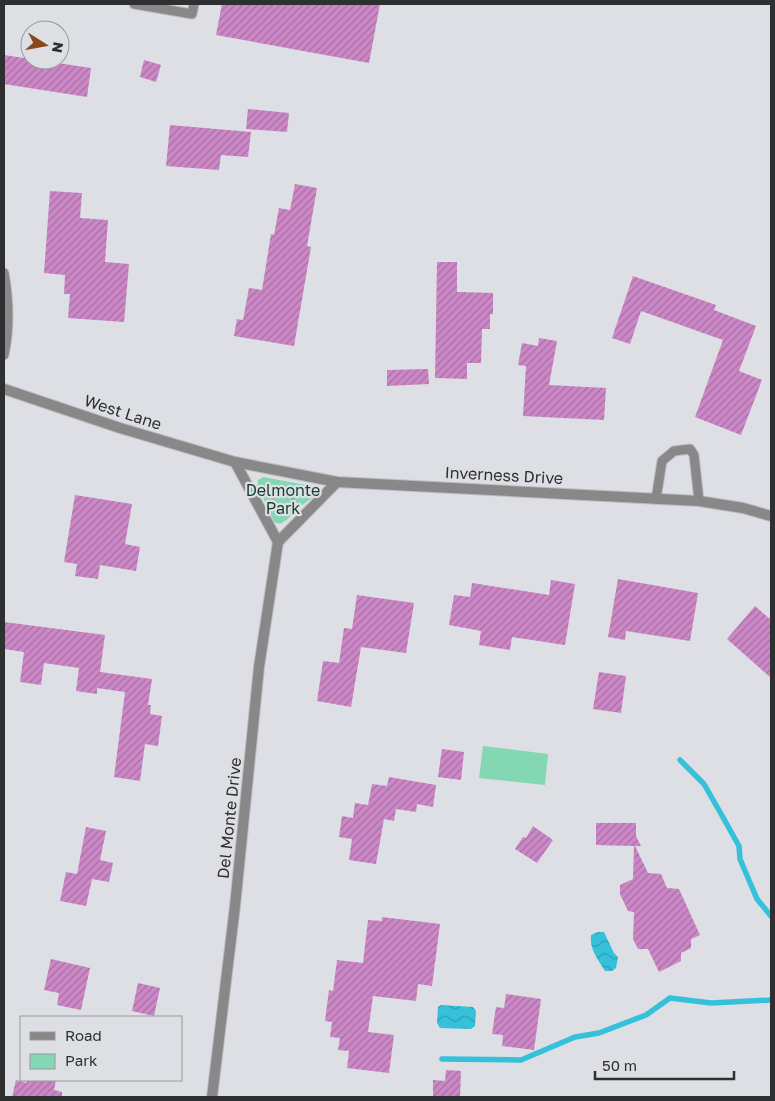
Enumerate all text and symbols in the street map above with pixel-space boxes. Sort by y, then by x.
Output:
north arrow [20,20,70,70]
text: N [49,41,68,54]
street label: West Lane [82,390,164,434]
street label: Inverness Drive [444,462,564,488]
park label: Delmonte Park [246,480,320,518]
street label: Del Monte Drive [213,756,245,880]
legend [20,1016,182,1081]
text: Road [65,1026,102,1044]
scale bar [595,1048,734,1080]
text: Park [65,1051,98,1069]
text: 50 m [602,1056,637,1074]

